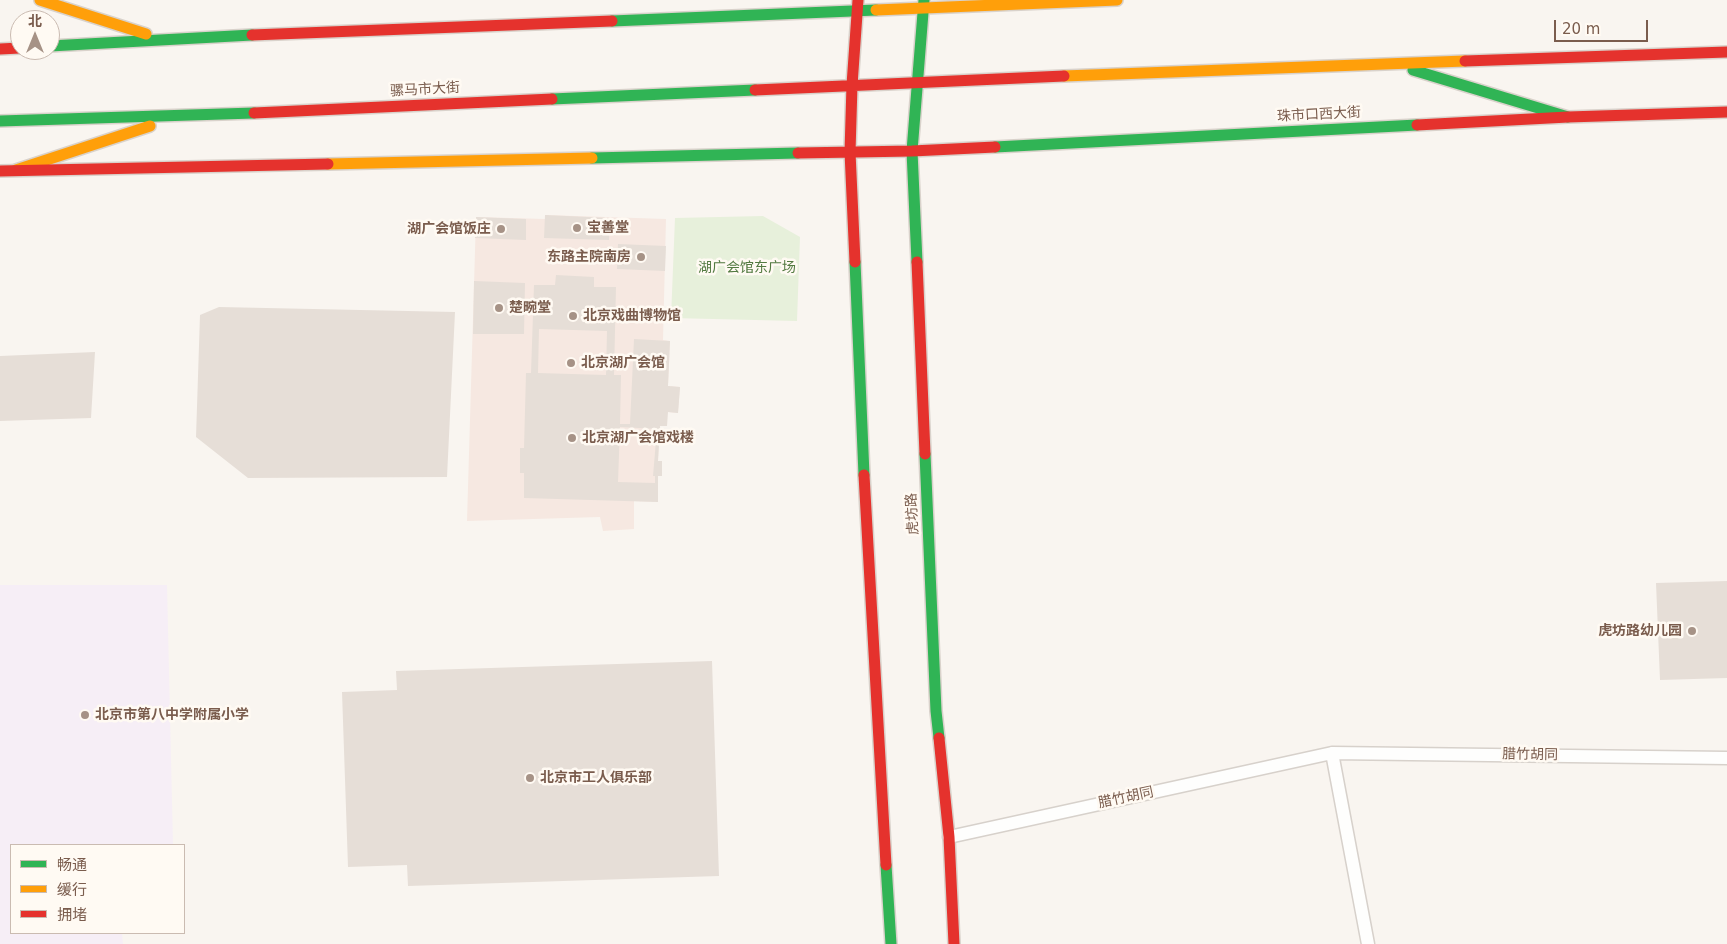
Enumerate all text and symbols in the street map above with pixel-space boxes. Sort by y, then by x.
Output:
north arrow [10,10,60,60]
scale bar [1557,10,1651,42]
text: 北 [28,13,42,29]
text: 20 m [1562,20,1600,38]
street label: 骡马市大街 [390,80,460,100]
street label: 珠市口西大街 [1277,104,1361,126]
place label: 宝善堂 [587,220,629,236]
place label: 湖广会馆饭庄 [407,221,491,237]
marker: 宝善堂 [571,222,583,234]
marker: 湖广会馆饭庄 [495,223,507,235]
place label: 东路主院南房 [547,249,631,265]
marker: 东路主院南房 [635,251,647,263]
park label: 湖广会馆东广场 [698,260,796,276]
place label: 楚畹堂 [509,300,551,316]
marker: 楚畹堂 [493,302,505,314]
place label: 北京戏曲博物馆 [583,308,681,324]
marker: 北京戏曲博物馆 [567,310,579,322]
place label: 北京湖广会馆 [581,355,665,371]
marker: 北京湖广会馆 [565,357,577,369]
place label: 北京湖广会馆戏楼 [582,430,694,446]
marker: 北京湖广会馆戏楼 [566,432,578,444]
street label: 虎坊路 [904,493,922,535]
place label: 虎坊路幼儿园 [1598,623,1682,639]
marker: 虎坊路幼儿园 [1686,625,1698,637]
place label: 北京市第八中学附属小学 [95,707,249,723]
marker: 北京市第八中学附属小学 [79,709,91,721]
street label: 腊竹胡同 [1502,746,1558,764]
place label: 北京市工人俱乐部 [540,770,652,786]
marker: 北京市工人俱乐部 [524,772,536,784]
street label: 腊竹胡同 [1097,784,1155,812]
legend [10,844,185,934]
text: 畅通 [57,856,87,874]
text: 缓行 [57,881,87,899]
text: 拥堵 [57,906,87,924]

